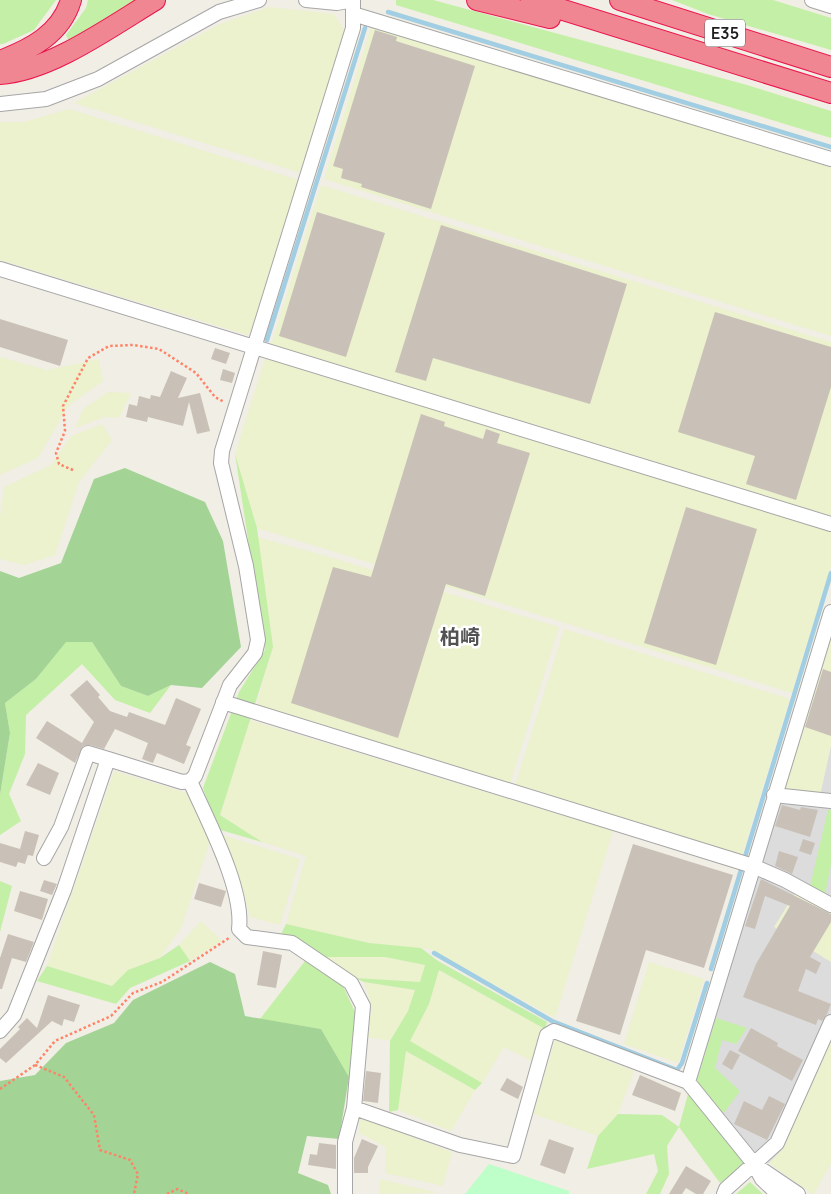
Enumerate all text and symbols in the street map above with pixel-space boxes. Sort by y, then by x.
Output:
road number: E35 [705,19,745,46]
district label: 柏崎 [440,623,480,650]

